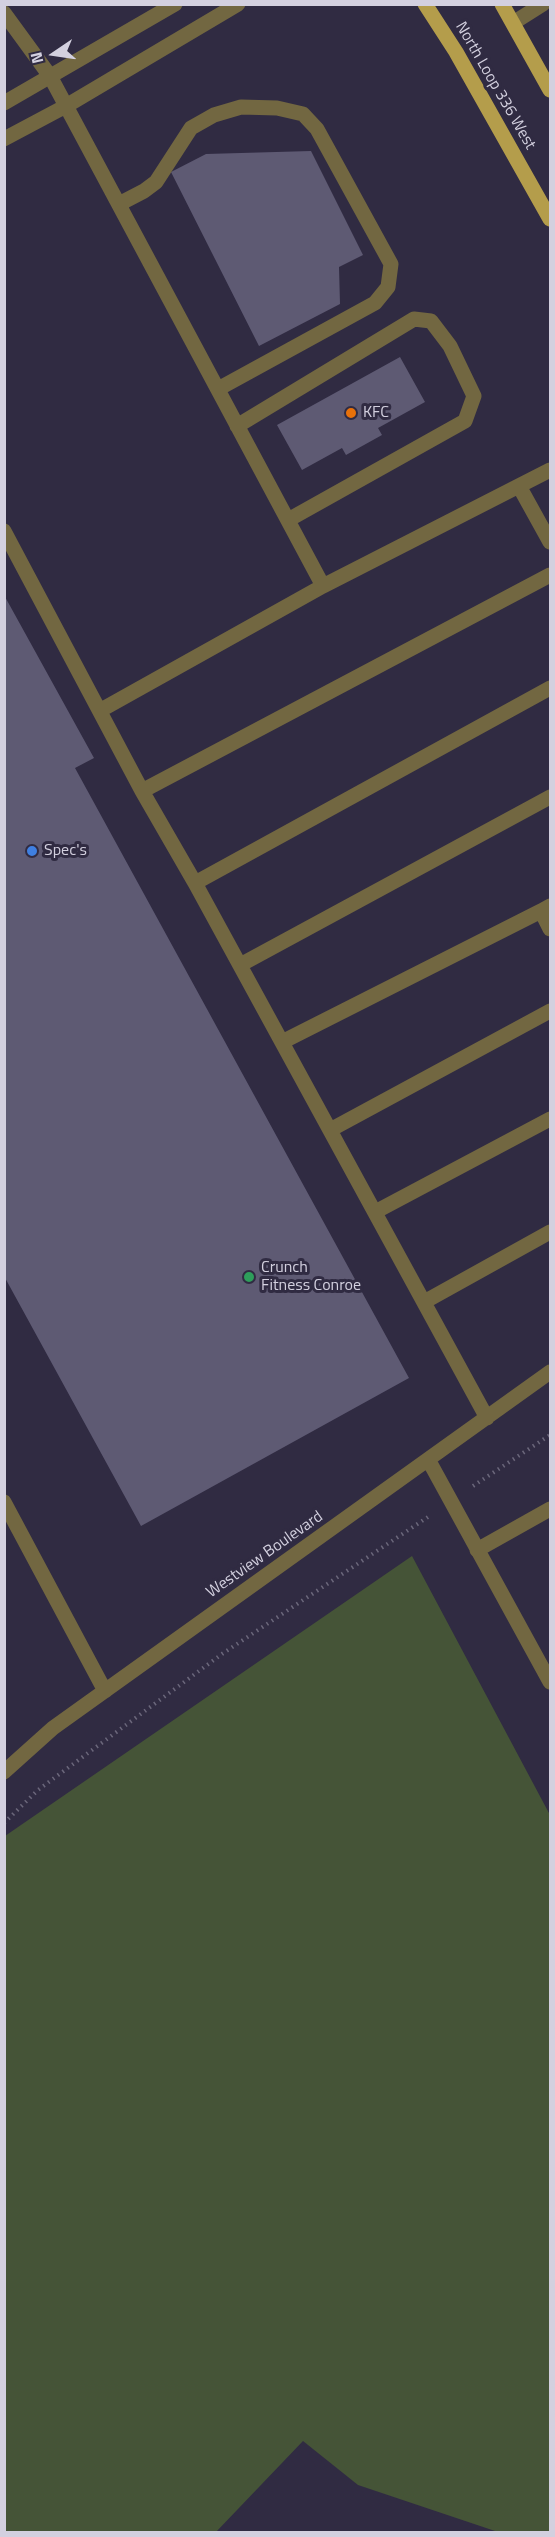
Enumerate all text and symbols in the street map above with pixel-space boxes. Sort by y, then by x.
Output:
street label: North Loop 336 West [451,19,539,153]
north arrow [24,24,84,84]
text: N [24,50,49,66]
place label: KFC [363,403,389,423]
marker: KFC [344,406,358,420]
place label: Spec's [44,841,87,861]
marker: Spec's [25,844,39,858]
place label: Crunch Fitness Conroe [261,1258,361,1296]
marker: Crunch Fitness Conroe [242,1270,256,1284]
street label: Westview Boulevard [203,1508,327,1602]

